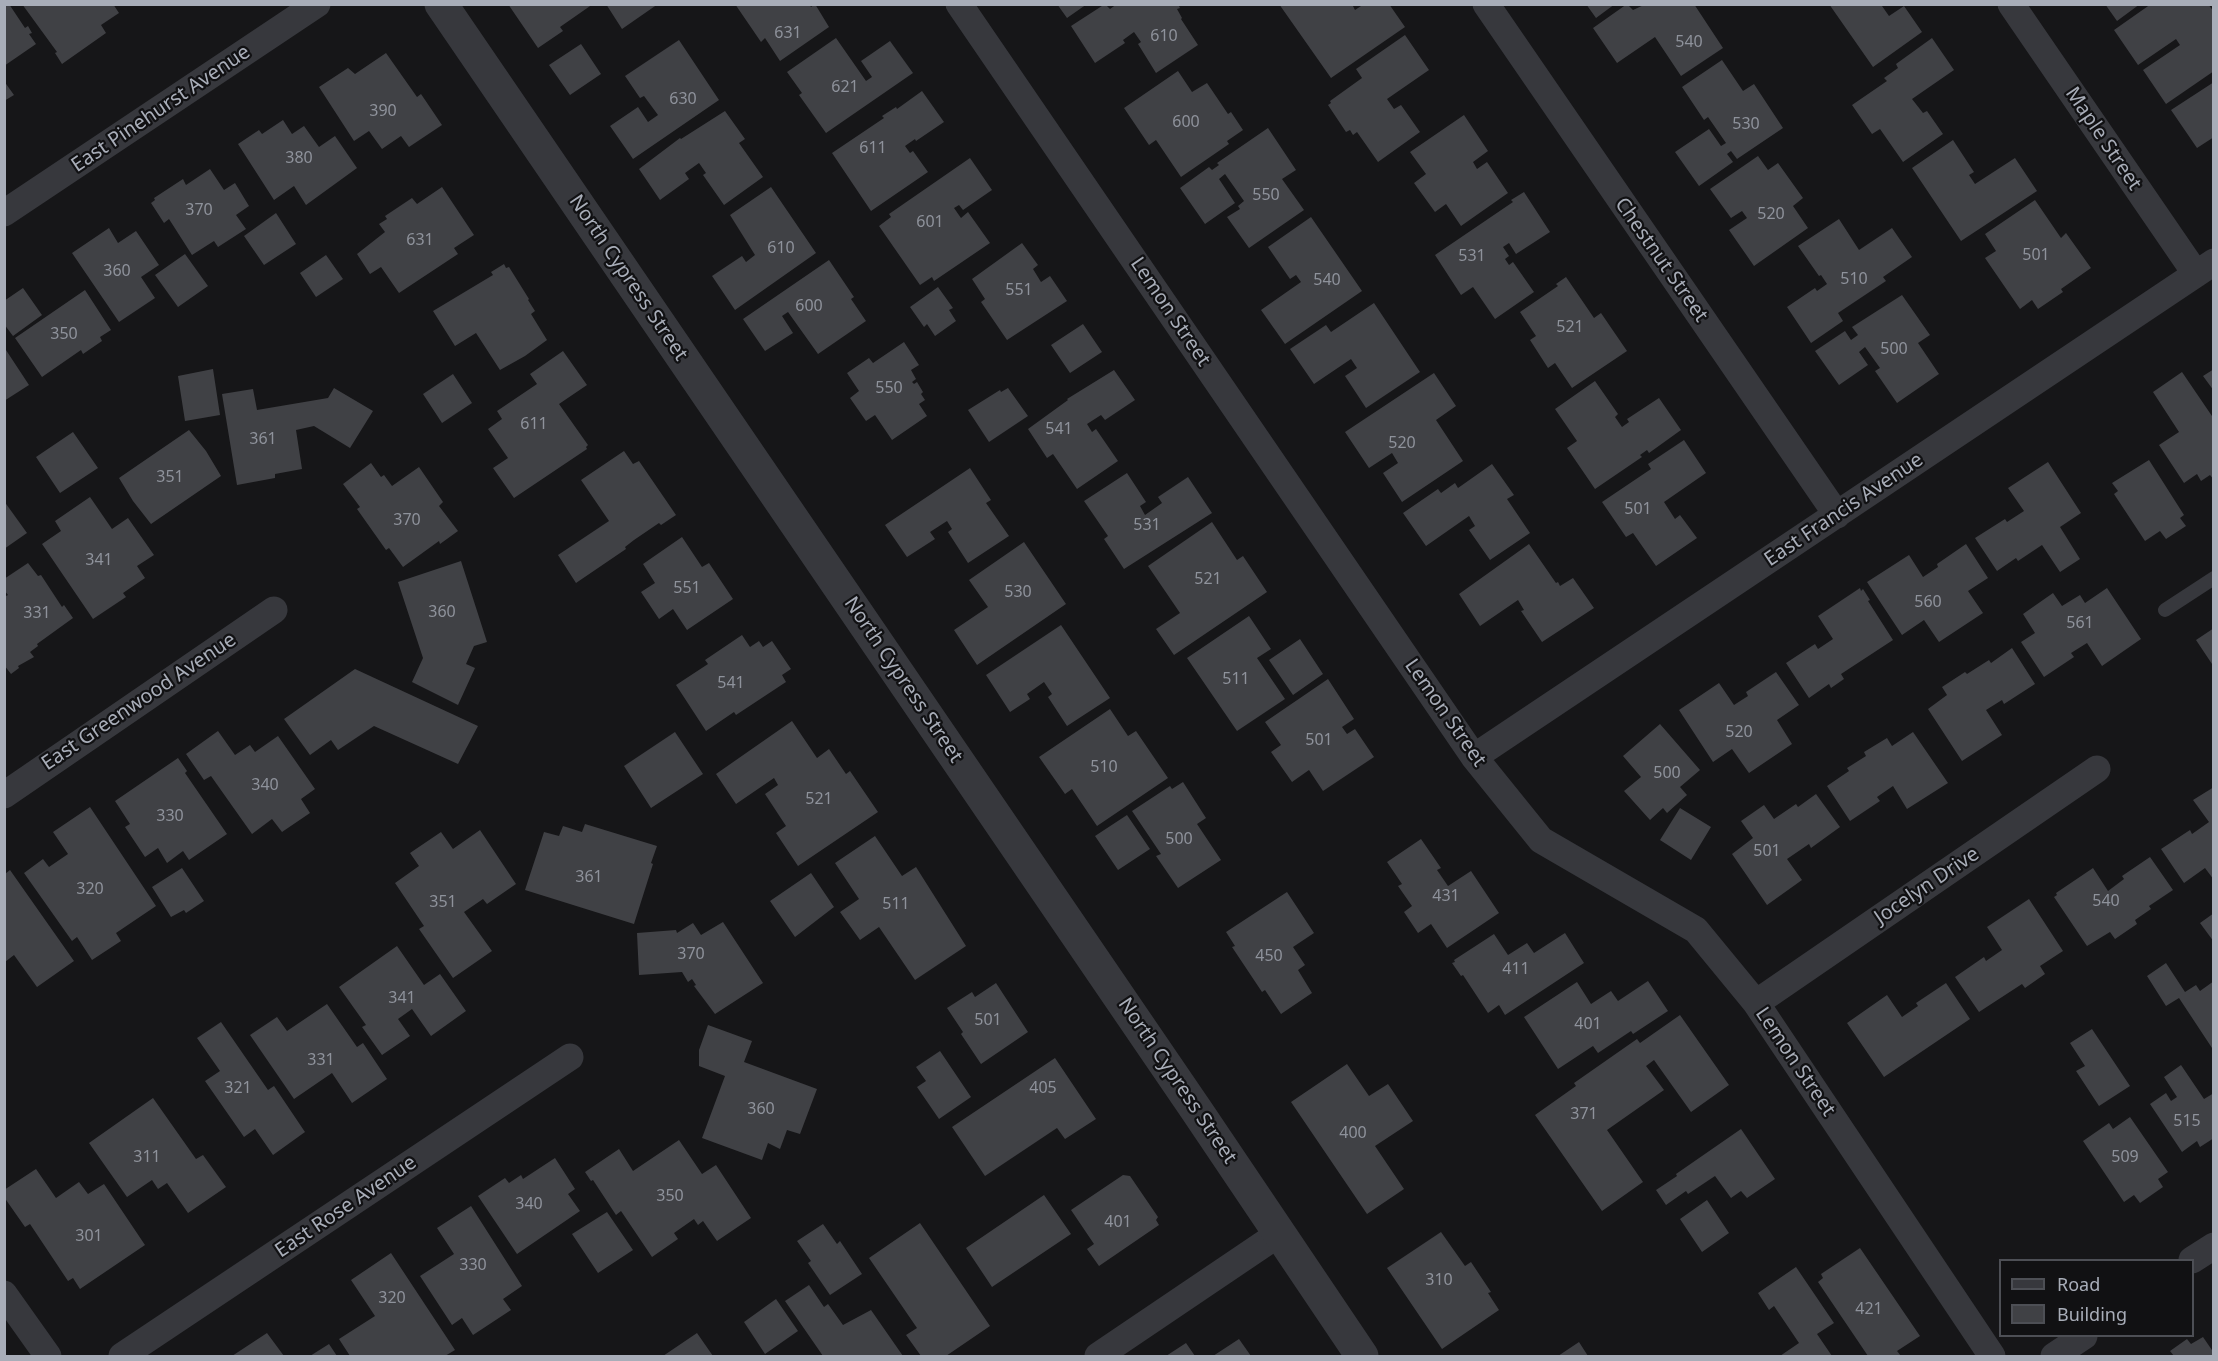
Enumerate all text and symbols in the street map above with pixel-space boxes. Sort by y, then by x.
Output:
house number: 631 [774,23,802,43]
house number: 610 [1150,26,1178,46]
house number: 540 [1675,32,1703,52]
street label: East Pinehurst Avenue [67,40,255,178]
house number: 621 [831,77,859,97]
street label: Maple Street [2060,83,2146,195]
house number: 630 [669,89,697,109]
house number: 390 [369,101,397,121]
house number: 600 [1172,112,1200,132]
house number: 530 [1732,114,1760,134]
house number: 611 [859,138,887,158]
house number: 380 [285,148,313,168]
house number: 550 [1252,185,1280,205]
street label: North Cypress Street [564,191,692,365]
street label: Chestnut Street [1609,193,1713,327]
house number: 370 [185,200,213,220]
house number: 520 [1757,204,1785,224]
house number: 601 [916,212,944,232]
house number: 631 [406,230,434,250]
house number: 610 [767,238,795,258]
house number: 501 [2022,245,2050,265]
house number: 531 [1458,246,1486,266]
street label: Lemon Street [1125,253,1215,371]
house number: 360 [103,261,131,281]
house number: 510 [1840,269,1868,289]
house number: 540 [1313,270,1341,290]
house number: 551 [1005,280,1033,300]
house number: 600 [795,296,823,316]
house number: 521 [1556,317,1584,337]
house number: 350 [50,324,78,344]
house number: 500 [1880,339,1908,359]
house number: 550 [875,378,903,398]
house number: 611 [520,414,548,434]
house number: 541 [1045,419,1073,439]
house number: 361 [249,429,277,449]
house number: 520 [1388,433,1416,453]
street label: East Francis Avenue [1760,448,1928,572]
house number: 351 [156,467,184,487]
house number: 501 [1624,499,1652,519]
house number: 370 [393,510,421,530]
house number: 531 [1133,515,1161,535]
house number: 341 [85,550,113,570]
house number: 521 [1194,569,1222,589]
house number: 551 [673,578,701,598]
house number: 530 [1004,582,1032,602]
house number: 560 [1914,592,1942,612]
street label: North Cypress Street [839,593,967,767]
house number: 360 [428,602,456,622]
house number: 331 [23,603,51,623]
house number: 561 [2066,613,2094,633]
street label: East Greenwood Avenue [37,628,241,776]
street label: Lemon Street [1399,655,1491,771]
house number: 511 [1222,669,1250,689]
house number: 541 [717,673,745,693]
house number: 520 [1725,722,1753,742]
house number: 501 [1305,730,1333,750]
house number: 510 [1090,757,1118,777]
house number: 500 [1653,763,1681,783]
house number: 340 [251,775,279,795]
house number: 521 [805,789,833,809]
house number: 330 [156,806,184,826]
house number: 500 [1165,829,1193,849]
house number: 501 [1753,841,1781,861]
street label: Jocelyn Drive [1870,842,1984,930]
house number: 361 [575,867,603,887]
house number: 320 [76,879,104,899]
house number: 431 [1432,886,1460,906]
house number: 540 [2092,891,2120,911]
house number: 351 [429,892,457,912]
house number: 511 [882,894,910,914]
house number: 370 [677,944,705,964]
house number: 450 [1255,946,1283,966]
house number: 411 [1502,959,1530,979]
house number: 341 [388,988,416,1008]
street label: North Cypress Street [1113,994,1241,1168]
street label: Lemon Street [1750,1003,1840,1121]
house number: 501 [974,1010,1002,1030]
house number: 401 [1574,1014,1602,1034]
house number: 331 [307,1050,335,1070]
house number: 321 [224,1078,252,1098]
house number: 405 [1029,1078,1057,1098]
house number: 360 [747,1099,775,1119]
house number: 371 [1570,1104,1598,1124]
house number: 515 [2173,1111,2201,1131]
house number: 400 [1339,1123,1367,1143]
house number: 311 [133,1147,161,1167]
house number: 509 [2111,1147,2139,1167]
street label: East Rose Avenue [271,1151,421,1263]
house number: 350 [656,1186,684,1206]
house number: 340 [515,1194,543,1214]
house number: 401 [1104,1212,1132,1232]
house number: 301 [75,1226,103,1246]
house number: 330 [459,1255,487,1275]
legend [1999,1259,2194,1337]
house number: 310 [1425,1270,1453,1290]
text: Road [2057,1272,2100,1296]
house number: 320 [378,1288,406,1308]
house number: 421 [1855,1299,1883,1319]
text: Building [2057,1302,2127,1326]

